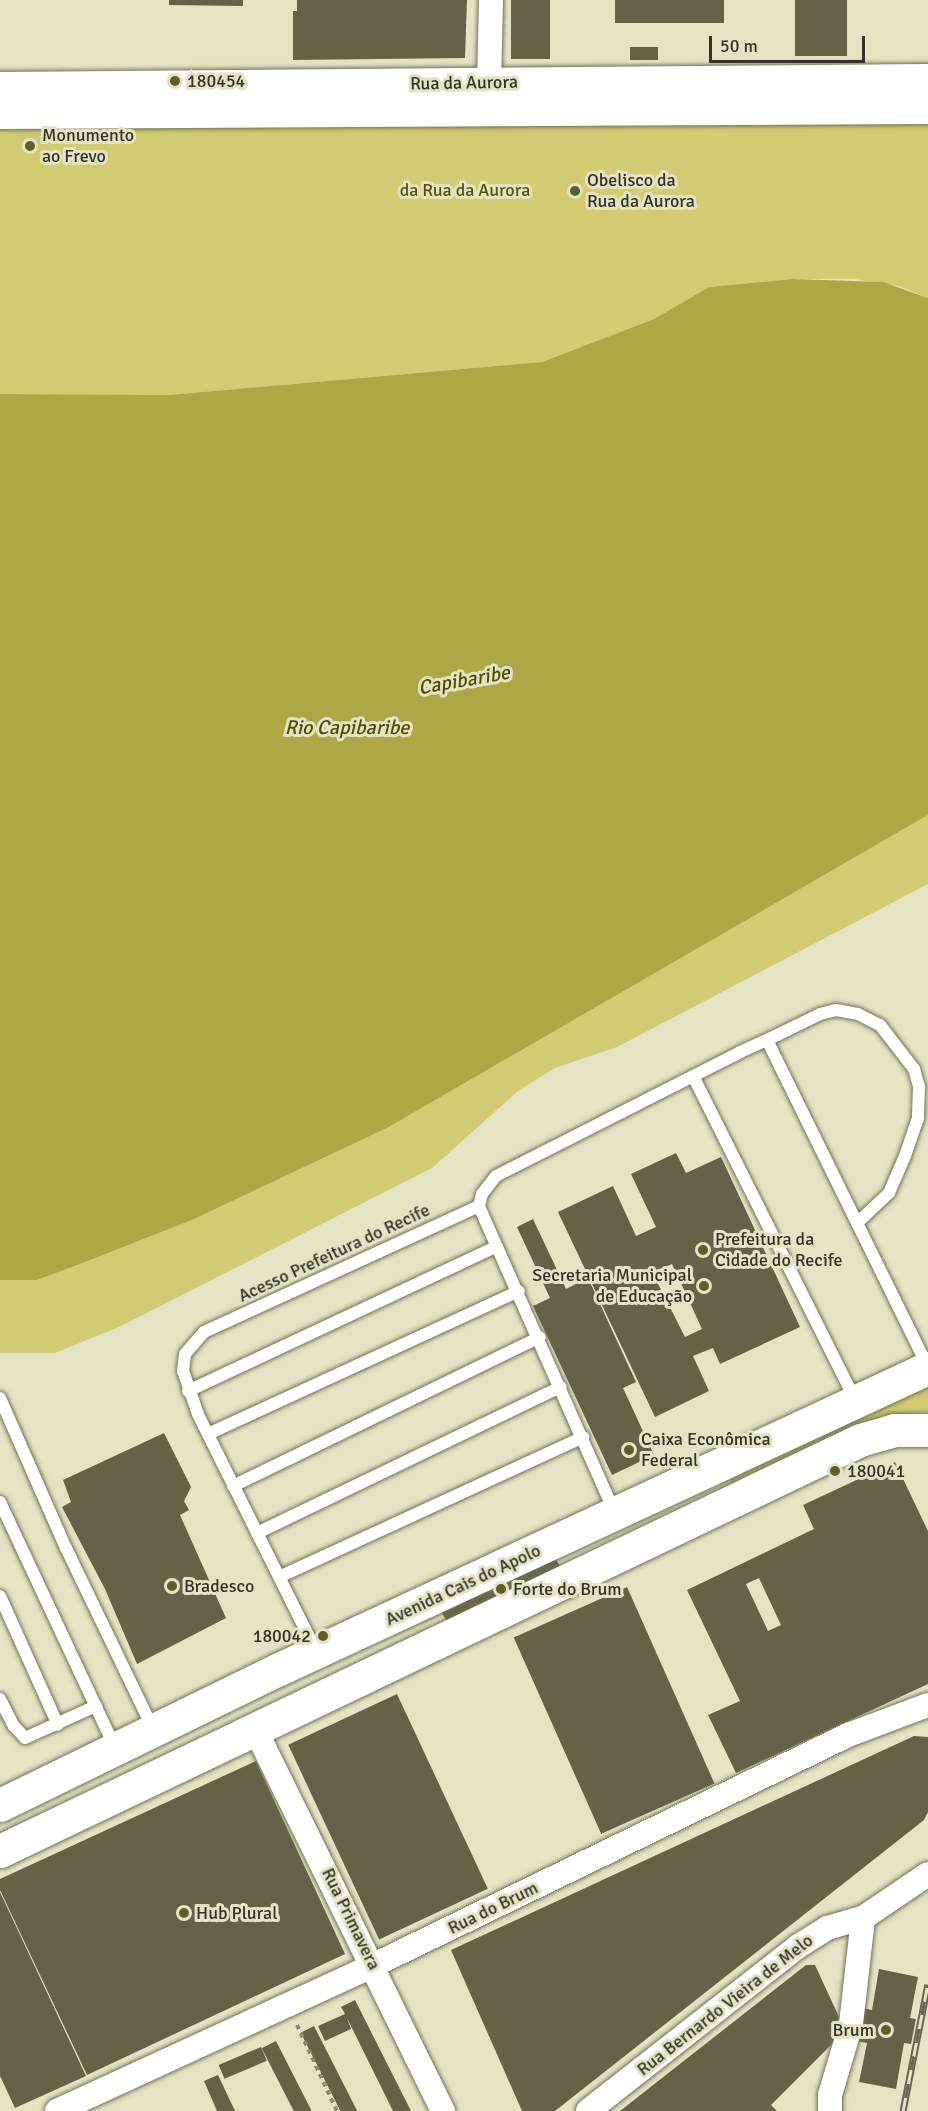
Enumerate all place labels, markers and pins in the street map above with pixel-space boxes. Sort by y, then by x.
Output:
place label: 180454 [187,70,245,92]
marker: 180454 [168,74,182,88]
place label: Monumento ao Frevo [42,125,134,168]
marker: Monumento ao Frevo [23,139,37,153]
place label: Obelisco da Rua da Aurora [587,170,695,213]
marker: Obelisco da Rua da Aurora [568,184,582,198]
place label: Prefeitura da Cidade do Recife [715,1229,843,1272]
marker: Prefeitura da Cidade do Recife [696,1243,710,1257]
place label: Secretaria Municipal de Educação [532,1265,692,1308]
marker: Secretaria Municipal de Educação [697,1279,711,1293]
place label: Caixa Econômica Federal [641,1429,771,1472]
marker: Caixa Econômica Federal [622,1443,636,1457]
place label: 180041 [847,1460,905,1482]
marker: 180041 [828,1464,842,1478]
place label: Bradesco [184,1575,254,1597]
place label: Forte do Brum [513,1578,622,1600]
marker: Bradesco [165,1579,179,1593]
marker: Forte do Brum [494,1582,508,1596]
place label: 180042 [253,1625,311,1647]
marker: 180042 [316,1629,330,1643]
place label: Hub Plural [196,1902,277,1924]
marker: Hub Plural [177,1906,191,1920]
place label: Brum [833,2019,874,2041]
marker: Brum [879,2023,893,2037]

